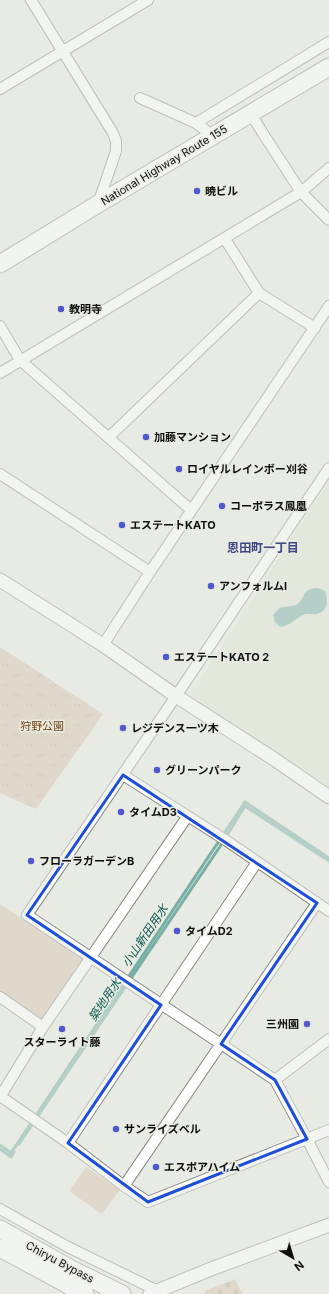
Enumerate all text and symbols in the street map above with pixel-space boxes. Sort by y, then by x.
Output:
street label: National Highway Route 155 [98,122,230,208]
place label: 暁ビル [205,184,238,198]
marker: 暁ビル [192,186,202,196]
place label: 教明寺 [69,302,102,316]
marker: 教明寺 [56,304,66,314]
place label: 加藤マンション [154,430,231,444]
marker: 加藤マンション [141,432,151,442]
place label: ロイヤルレインボー刈谷 [187,462,308,476]
marker: ロイヤルレインボー刈谷 [174,464,184,474]
place label: コーポラス鳳凰 [230,499,307,513]
marker: コーポラス鳳凰 [217,501,227,511]
place label: エステートKATO [130,518,216,532]
marker: エステートKATO [117,520,127,530]
district label: 恩田町一丁目 [227,540,299,555]
place label: アンフォルムⅠ [219,579,287,593]
marker: アンフォルムⅠ [206,581,216,591]
place label: エステートKATO 2 [174,650,269,664]
marker: エステートKATO 2 [161,652,171,662]
park label: 狩野公園 [20,719,64,733]
place label: レジデンス一ツ木 [131,721,219,735]
marker: レジデンス一ツ木 [118,723,128,733]
place label: グリーンパーク [165,763,241,777]
marker: グリーンパーク [152,765,162,775]
place label: タイムD3 [129,805,177,819]
marker: タイムD3 [116,807,126,817]
place label: フローラガーデンB [39,854,134,868]
marker: フローラガーデンB [26,856,36,866]
water label: 小山新田用水 [118,900,172,970]
place label: タイムD2 [185,924,233,938]
marker: タイムD2 [172,926,182,936]
water label: 築地用水 [85,974,125,1024]
place label: 三州園 [266,1017,299,1031]
marker: 三州園 [302,1019,312,1029]
marker: スターライト藤 [57,1024,67,1034]
place label: スターライト藤 [24,1035,101,1049]
place label: サンライズベル [124,1122,201,1136]
marker: サンライズベル [111,1124,121,1134]
place label: エスポアハイム [164,1160,240,1174]
marker: エスポアハイム [151,1162,161,1172]
street label: Chiryu Bypass [23,1238,97,1286]
north arrow [273,1238,313,1278]
text: N [292,1258,307,1274]

